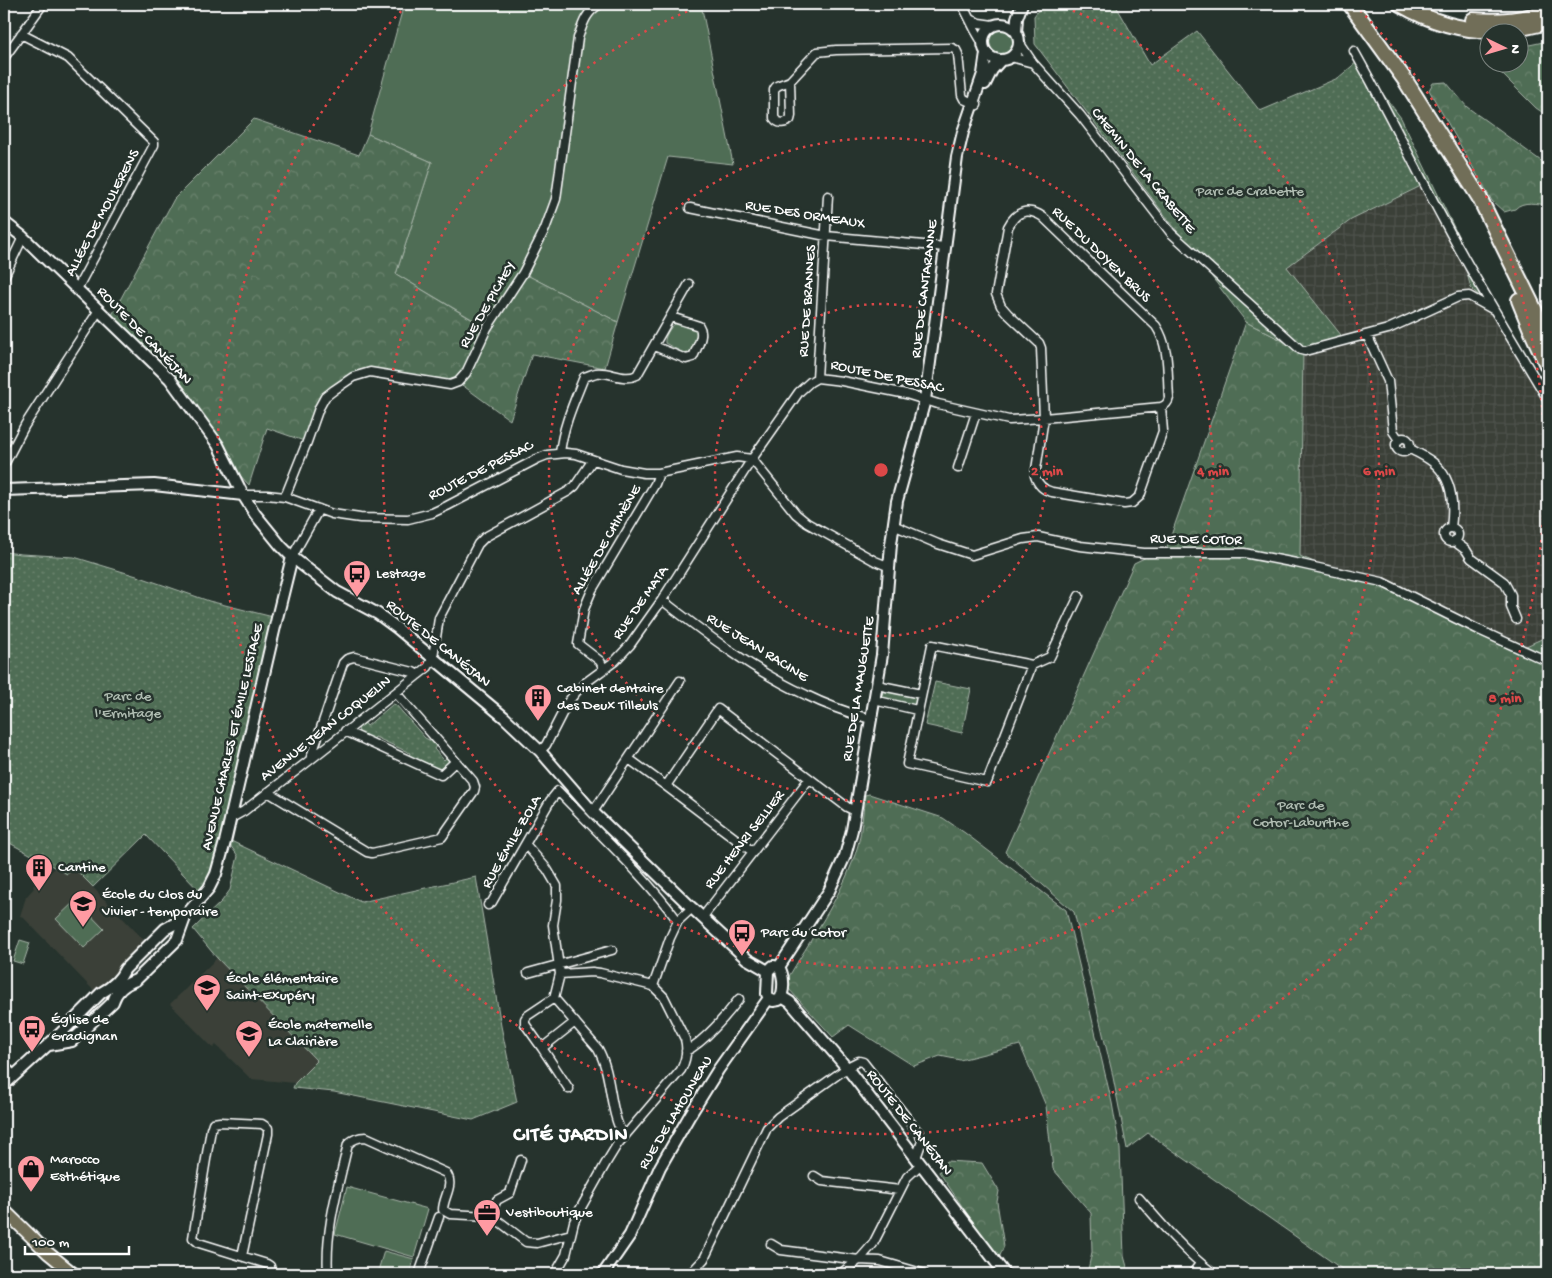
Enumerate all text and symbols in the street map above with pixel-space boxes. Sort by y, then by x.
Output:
north arrow [1480,22,1530,72]
text: N [1506,44,1523,54]
street label: CHEMIN DE LA CRABETTE [1087,104,1200,238]
street label: ALLÉE DE MOULERENS [62,146,144,280]
park label: Parc de Crabette [1195,183,1304,201]
street label: RUE DES ORMEAUX [744,197,867,234]
street label: RUE DU DOYEN BRUS [1048,203,1154,307]
street label: RUE DE CANTARANNE [908,218,942,359]
street label: RUE DE BRANNES [795,244,821,358]
street label: RUE DE PICHEY [456,258,520,351]
street label: ROUTE DE CANÉJAN [93,283,196,389]
street label: ROUTE DE PESSAC [829,356,946,398]
street label: ROUTE DE PESSAC [425,436,537,505]
centre of rings [872,461,890,479]
text: 2 min [1031,463,1064,481]
text: 4 min [1196,463,1230,481]
text: 6 min [1363,463,1396,481]
street label: ALLÉE DE CHIMÈNE [568,481,646,598]
street label: RUE DE COTOR [1150,530,1243,550]
bus stop icon: Lestage [342,559,372,598]
street label: RUE DE MATA [609,562,674,643]
place label: Lestage [376,565,426,583]
street label: ROUTE DE CANÉJAN [382,596,494,692]
street label: RUE JEAN RACINE [703,610,812,687]
street label: RUE DE LA MAUGUETTE [839,615,879,763]
street label: AVENUE CHARLES ET ÉMILE LESTAGE [198,621,268,852]
street label: AVENUE JEAN COQUELIN [257,672,395,786]
place label: Cabinet dentaire des Deux Tilleuls [557,680,664,715]
building icon: Cabinet dentaire des Deux Tilleuls [523,683,553,722]
park label: Parc de l'Ermitage [95,688,161,723]
text: 8 min [1489,690,1522,708]
street label: RUE HENRI SELLIER [701,786,790,893]
street label: RUE ÉMILE ZOLA [478,791,546,892]
park label: Parc de Cotor-Laburthe [1253,797,1349,832]
building icon: Cantine [24,853,54,892]
place label: Cantine [58,859,106,877]
place label: École du Clos du Vivier - temporaire [101,886,218,921]
school or university icon: École du Clos du Vivier - temporaire [68,889,98,928]
bus stop icon: Parc du Cotor [727,918,757,957]
place label: Parc du Cotor [760,924,848,942]
place label: École élémentaire Saint-Exupéry [226,970,338,1005]
school or university icon: École élémentaire Saint-Exupéry [192,973,222,1012]
place label: Église de Gradignan [51,1011,117,1046]
bus stop icon: Église de Gradignan [17,1014,47,1053]
place label: École maternelle La Clairière [268,1016,372,1051]
school or university icon: École maternelle La Clairière [234,1019,264,1058]
street label: RUE DE LAHOUNEAU [635,1053,717,1173]
street label: ROUTE DE CANÉJAN [862,1066,956,1180]
district label: CITÉ JARDIN [512,1124,629,1148]
place label: Marocco Esthétique [50,1151,120,1186]
shop icon: Marocco Esthétique [16,1154,46,1193]
office icon: Vestiboutique [472,1198,502,1237]
place label: Vestiboutique [505,1204,593,1222]
scale bar [25,1223,129,1255]
text: 100 m [31,1234,70,1252]

